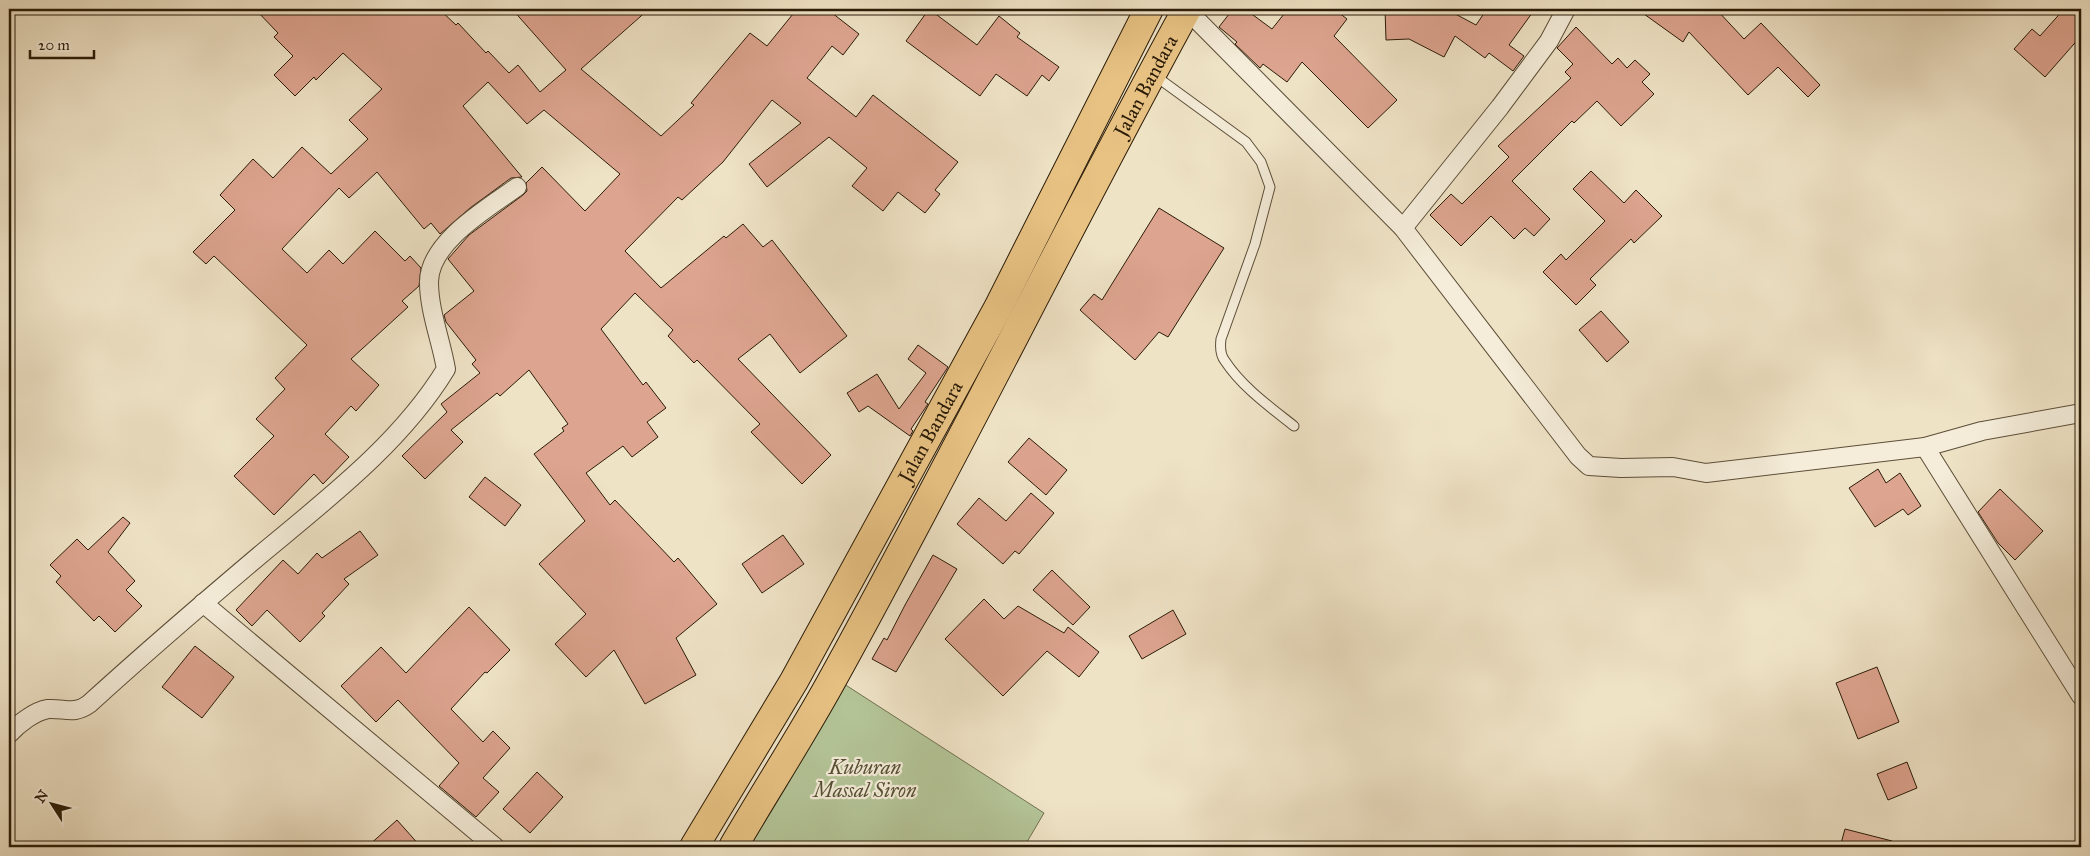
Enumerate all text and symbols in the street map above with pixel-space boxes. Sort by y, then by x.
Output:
scale bar [30,28,94,60]
street label: Jalan Bandara [1108,30,1183,143]
text: 20 m [38,36,70,54]
street label: Jalan Bandara [892,376,968,489]
park label: Kuburan Massal Siron [812,755,917,802]
north arrow [28,778,78,828]
text: N [32,787,52,806]

